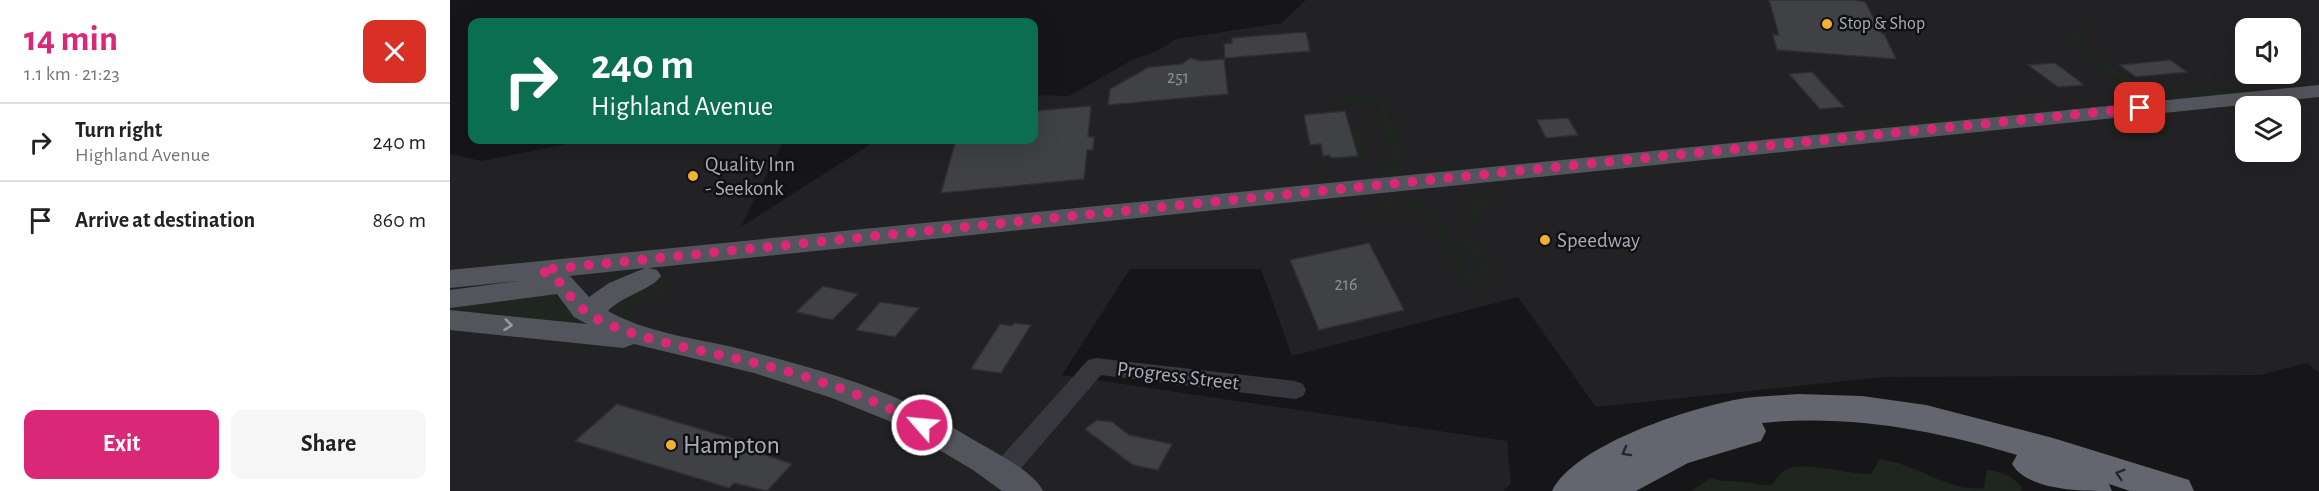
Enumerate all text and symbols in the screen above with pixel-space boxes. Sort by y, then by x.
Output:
place label: Stop & Shop [1839,15,1925,33]
marker: Stop & Shop [1820,17,1834,31]
map controls [2235,18,2301,162]
button: sound [2235,18,2301,84]
button: close [363,20,426,83]
text: 14 min [24,21,118,57]
icon: right [492,42,570,120]
text: 240 m [591,44,694,86]
text: 1.1 km · 21:23 [24,64,120,84]
house number: 251 [1167,69,1189,87]
pin [2114,82,2165,133]
icon: arrive [2123,91,2156,124]
text: Highland Avenue [591,93,773,120]
button: layers [2235,96,2301,162]
text: Turn right [75,119,162,141]
icon: right [24,126,57,159]
text: 240 m [373,131,426,153]
text: Highland Avenue [75,145,210,165]
place label: Quality Inn - Seekonk [705,154,795,199]
marker: Quality Inn - Seekonk [686,169,700,183]
icon: arrive [24,204,57,237]
text: Arrive at destination [75,209,255,231]
text: 860 m [372,209,426,231]
place label: Speedway [1557,230,1640,251]
marker: Speedway [1538,233,1552,247]
house number: 216 [1335,276,1357,294]
one-way arrow [504,318,513,331]
street label: Progress Street [1116,358,1241,394]
position arrow [890,393,954,457]
button: Exit [24,410,219,479]
button: Share [231,410,426,479]
place label: Hampton [683,432,780,458]
marker: Hampton [664,438,678,452]
one-way arrow [1622,445,1632,456]
one-way arrow [2115,469,2126,481]

